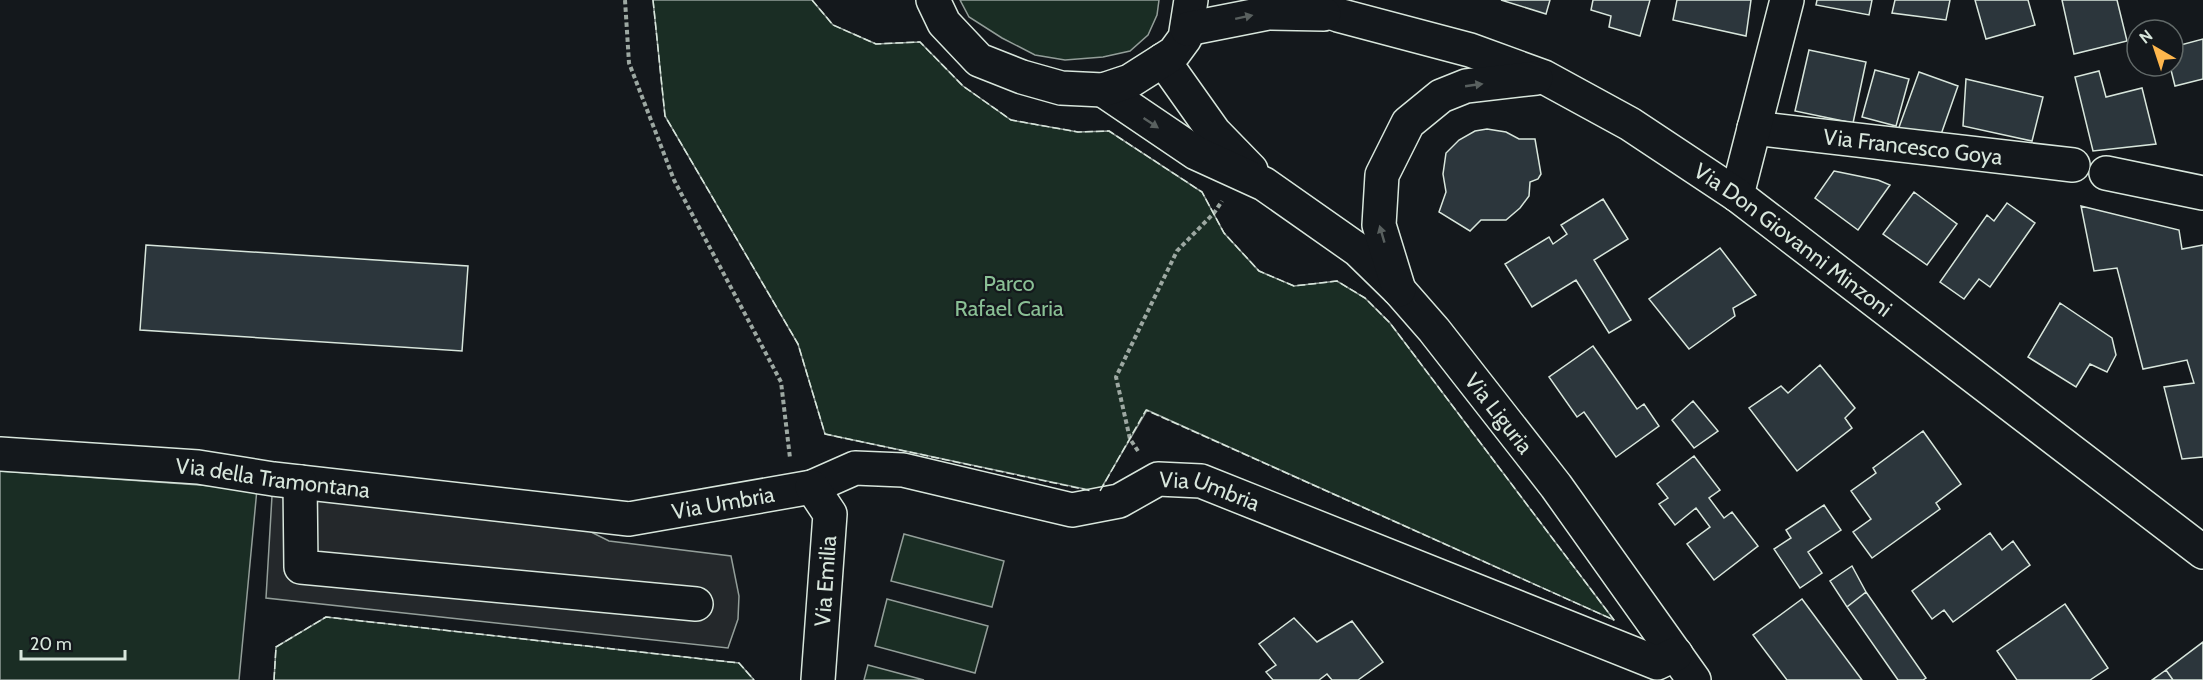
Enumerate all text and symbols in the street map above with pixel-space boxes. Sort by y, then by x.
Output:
one-way arrow [1235,12,1254,22]
north arrow [2125,18,2185,78]
text: N [2136,26,2156,48]
one-way arrow [1464,81,1483,90]
one-way arrow [1143,117,1159,129]
street label: Via Francesco Goya [1822,123,2004,171]
street label: Via Don Giovanni Minzoni [1689,157,1897,323]
one-way arrow [1377,225,1386,243]
park label: Parco Rafael Caria [954,270,1064,322]
street label: Via Liguria [1459,368,1539,460]
street label: Via della Tramontana [175,453,372,504]
street label: Via Umbria [1159,466,1264,517]
street label: Via Umbria [670,481,777,525]
street label: Via Emilia [809,534,842,627]
scale bar [21,623,124,661]
text: 20 m [30,633,72,655]

